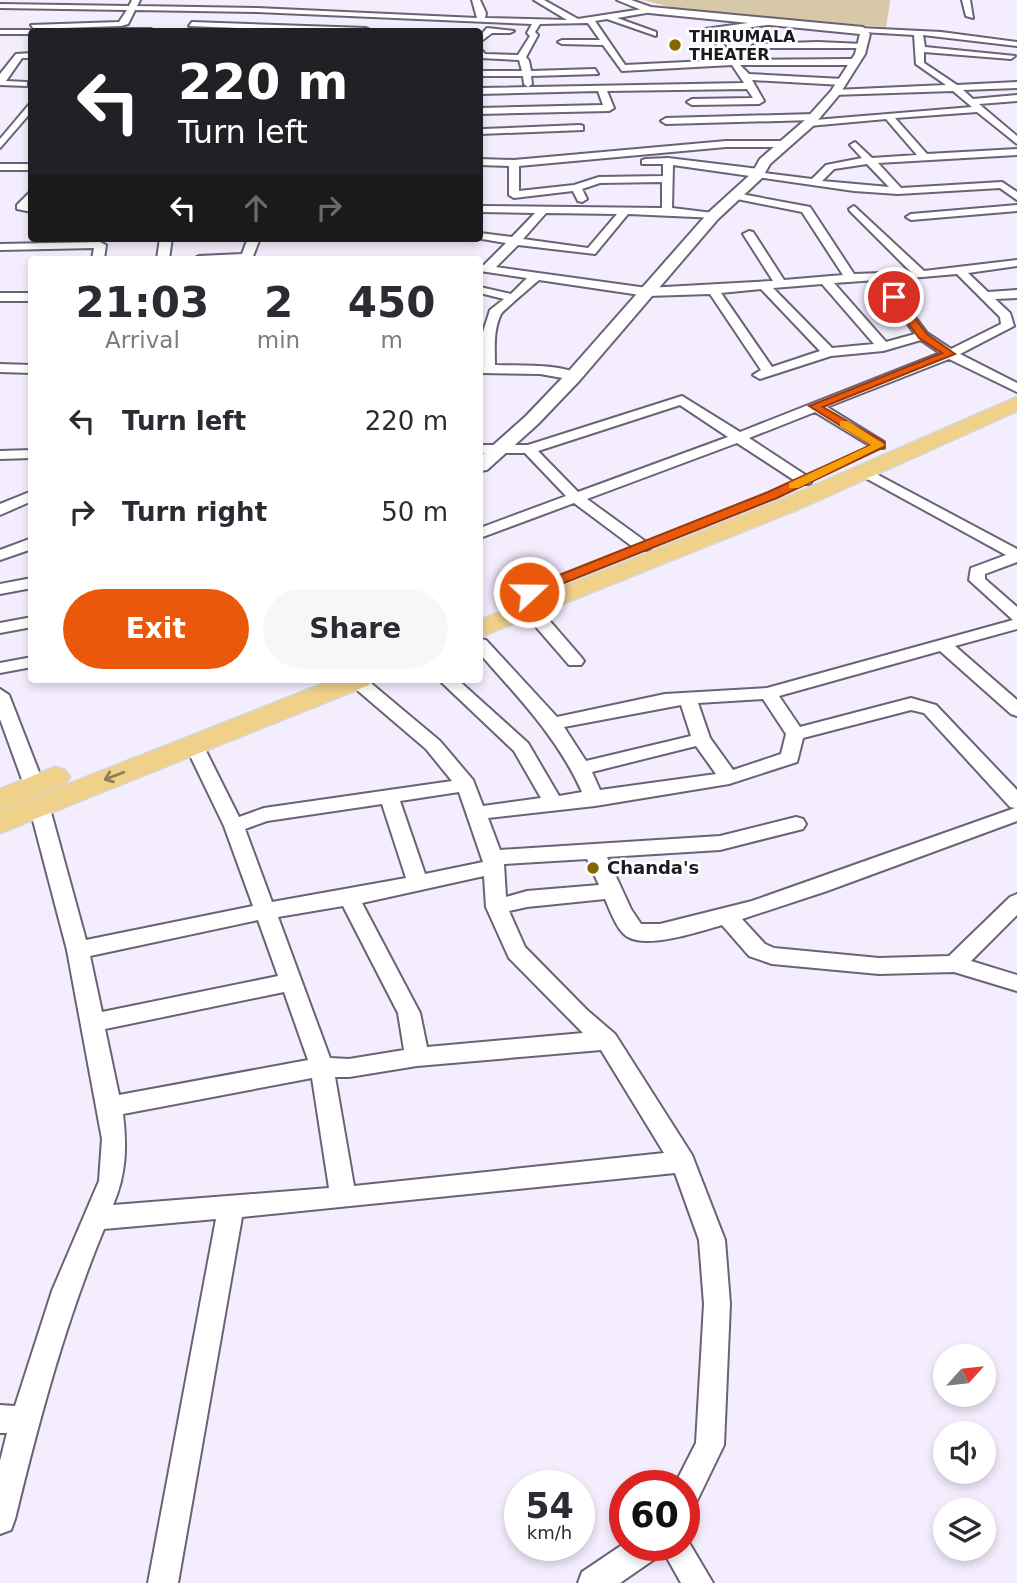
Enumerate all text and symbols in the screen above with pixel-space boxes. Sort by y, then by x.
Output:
place label: THIRUMALA THEATER [689,27,796,64]
marker: THIRUMALA THEATER [667,37,683,53]
text: 220 m [178,54,348,111]
icon: left [63,56,154,147]
text: Turn left [178,113,308,151]
icon: left [164,189,202,227]
icon: ahead [237,189,275,227]
icon: right [310,189,348,227]
pin [864,267,924,327]
text: 21:03 [76,278,209,327]
text: 2 [264,278,293,327]
text: 450 [348,278,435,327]
icon: arrive [875,278,913,316]
text: Arrival [105,327,180,353]
text: min [257,327,300,353]
text: m [380,327,403,353]
icon: left [63,402,101,440]
text: Turn left [122,406,246,436]
text: 220 m [365,406,448,436]
icon: right [63,493,101,531]
text: Turn right [122,497,267,527]
text: 50 m [381,497,448,527]
position arrow [492,555,566,629]
button: Exit [63,589,249,669]
button: Share [263,589,448,669]
one-way arrow [103,771,125,784]
place label: Chanda's [607,857,699,878]
marker: Chanda's [585,860,601,876]
north arrow [933,1344,996,1407]
map controls [933,1344,996,1561]
button: sound [933,1421,996,1484]
speed limit sign: 60 [609,1470,700,1561]
text: 54 [525,1486,574,1526]
button: layers [933,1498,996,1561]
text: km/h [527,1522,572,1543]

